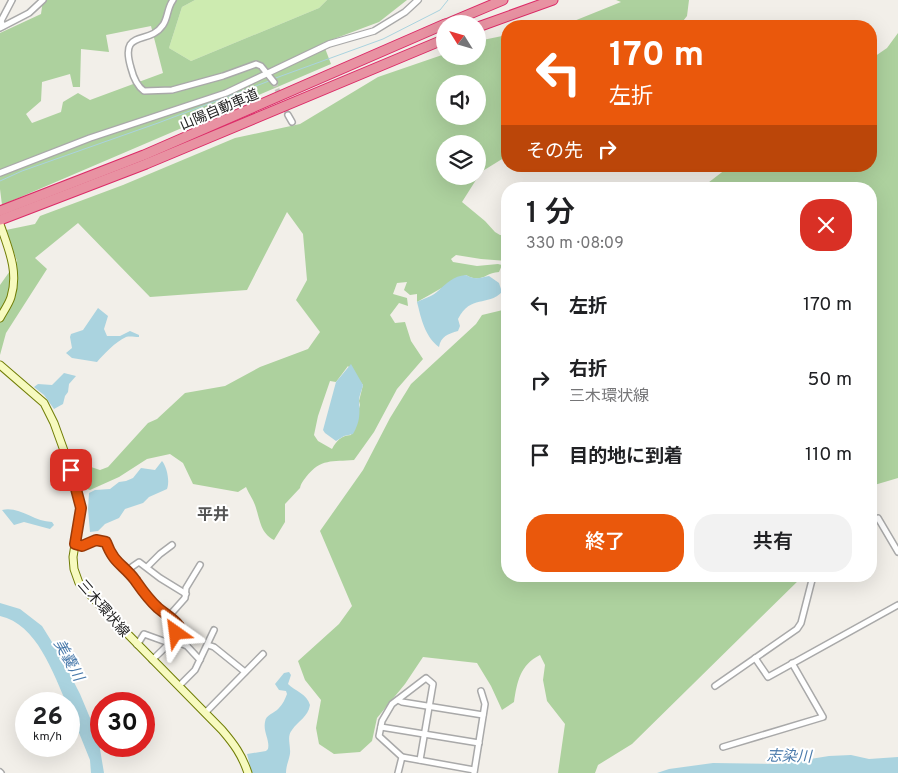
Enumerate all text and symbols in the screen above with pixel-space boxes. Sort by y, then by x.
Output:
north arrow [436,15,486,65]
map controls [436,15,486,185]
text: 170 m [609,34,704,78]
icon: left [526,40,591,105]
button: sound [436,75,486,125]
text: 左折 [609,84,653,111]
street label: 山陽自動車道 [178,86,262,135]
button: layers [436,135,486,185]
icon: right [593,135,621,163]
text: その先 [526,140,583,164]
text: 1 分 [526,196,575,233]
button: close [800,199,852,251]
text: 330 m · 08:09 [526,234,624,254]
icon: left [526,291,554,319]
text: 170 m [803,293,852,317]
text: 左折 [569,295,607,319]
text: 右折 [569,358,607,382]
icon: right [526,366,554,394]
text: 50 m [807,368,852,392]
text: 三木環状線 [569,387,649,407]
icon: arrive [526,441,554,469]
text: 110 m [805,443,852,467]
text: 目的地に到着 [569,445,683,469]
pin [50,449,92,491]
icon: arrive [57,456,85,484]
district label: 平井 [197,505,229,526]
button: 終了 [526,514,684,572]
button: 共有 [694,514,852,572]
street label: 三木環状線 [73,576,133,641]
position arrow [149,606,201,658]
water label: 美嚢川 [48,636,88,687]
speed limit sign: 30 [90,692,155,757]
text: 26 [32,702,63,734]
text: km/h [33,729,62,745]
water label: 志染川 [766,748,814,767]

